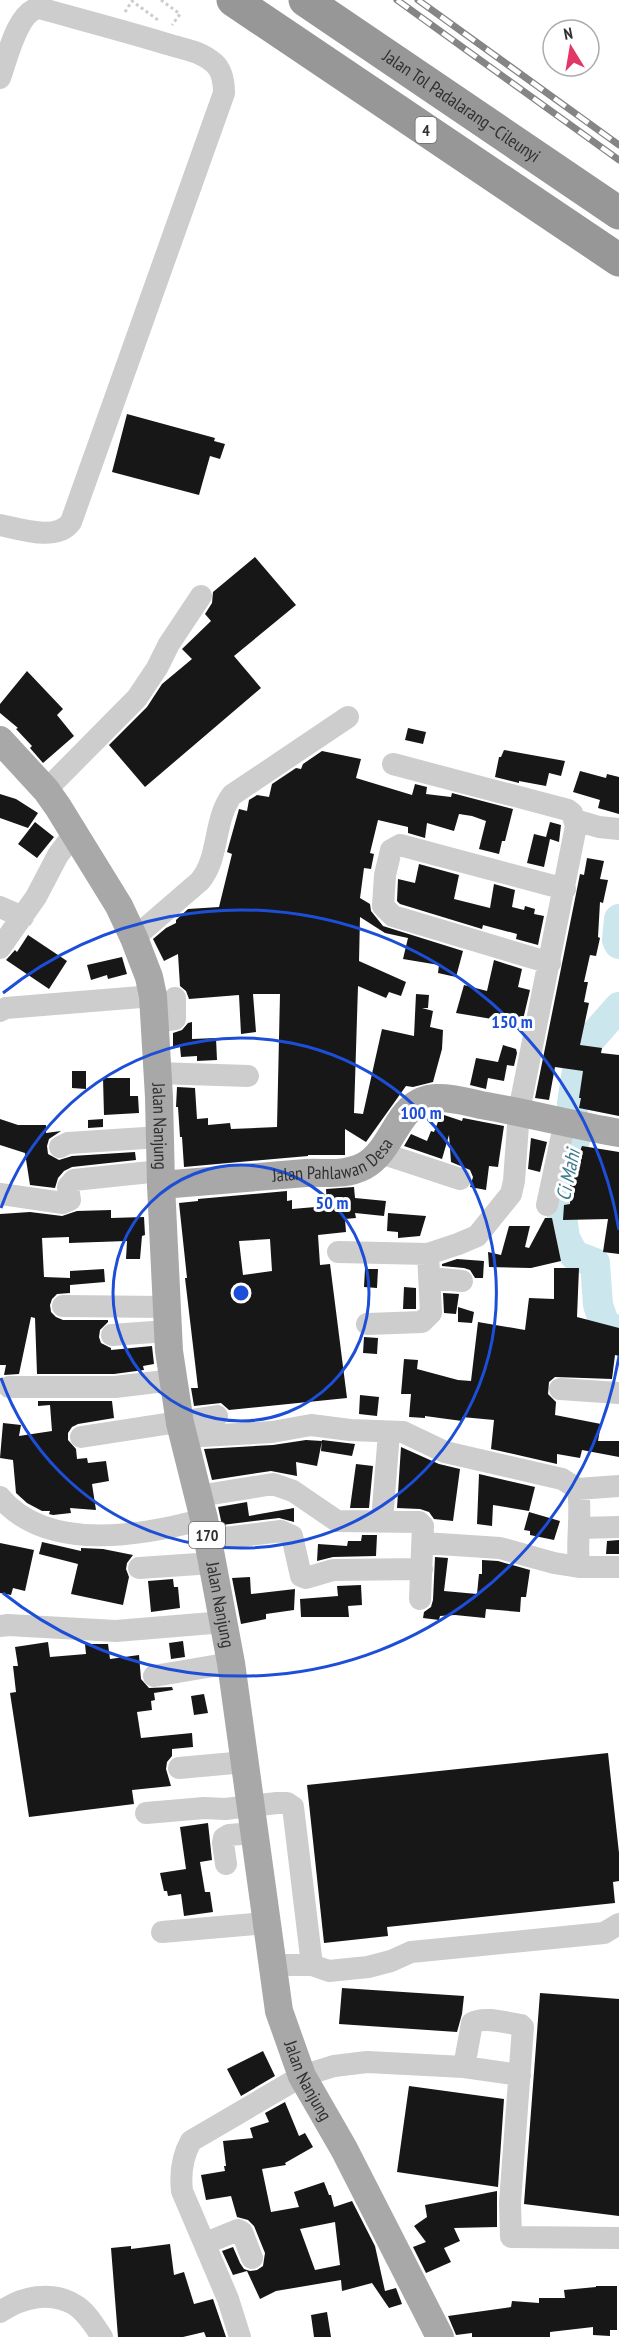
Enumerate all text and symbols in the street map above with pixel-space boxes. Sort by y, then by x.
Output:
north arrow [541,18,601,78]
text: N [562,23,574,44]
street label: Jalan Tol Padalarang–Cileunyi [378,44,545,167]
road number: 4 [416,117,436,143]
text: 150 m [491,1010,533,1033]
street label: Jalan Nanjung [147,1081,173,1170]
text: 100 m [400,1101,442,1124]
street label: Jalan Pahlawan Desa [270,1134,398,1187]
water label: Ci Mahi [550,1144,587,1203]
text: 50 m [316,1191,348,1214]
centre of rings [231,1283,251,1303]
road number: 170 [189,1522,225,1548]
street label: Jalan Nanjung [201,1559,240,1649]
street label: Jalan Nanjung [279,2036,337,2125]

